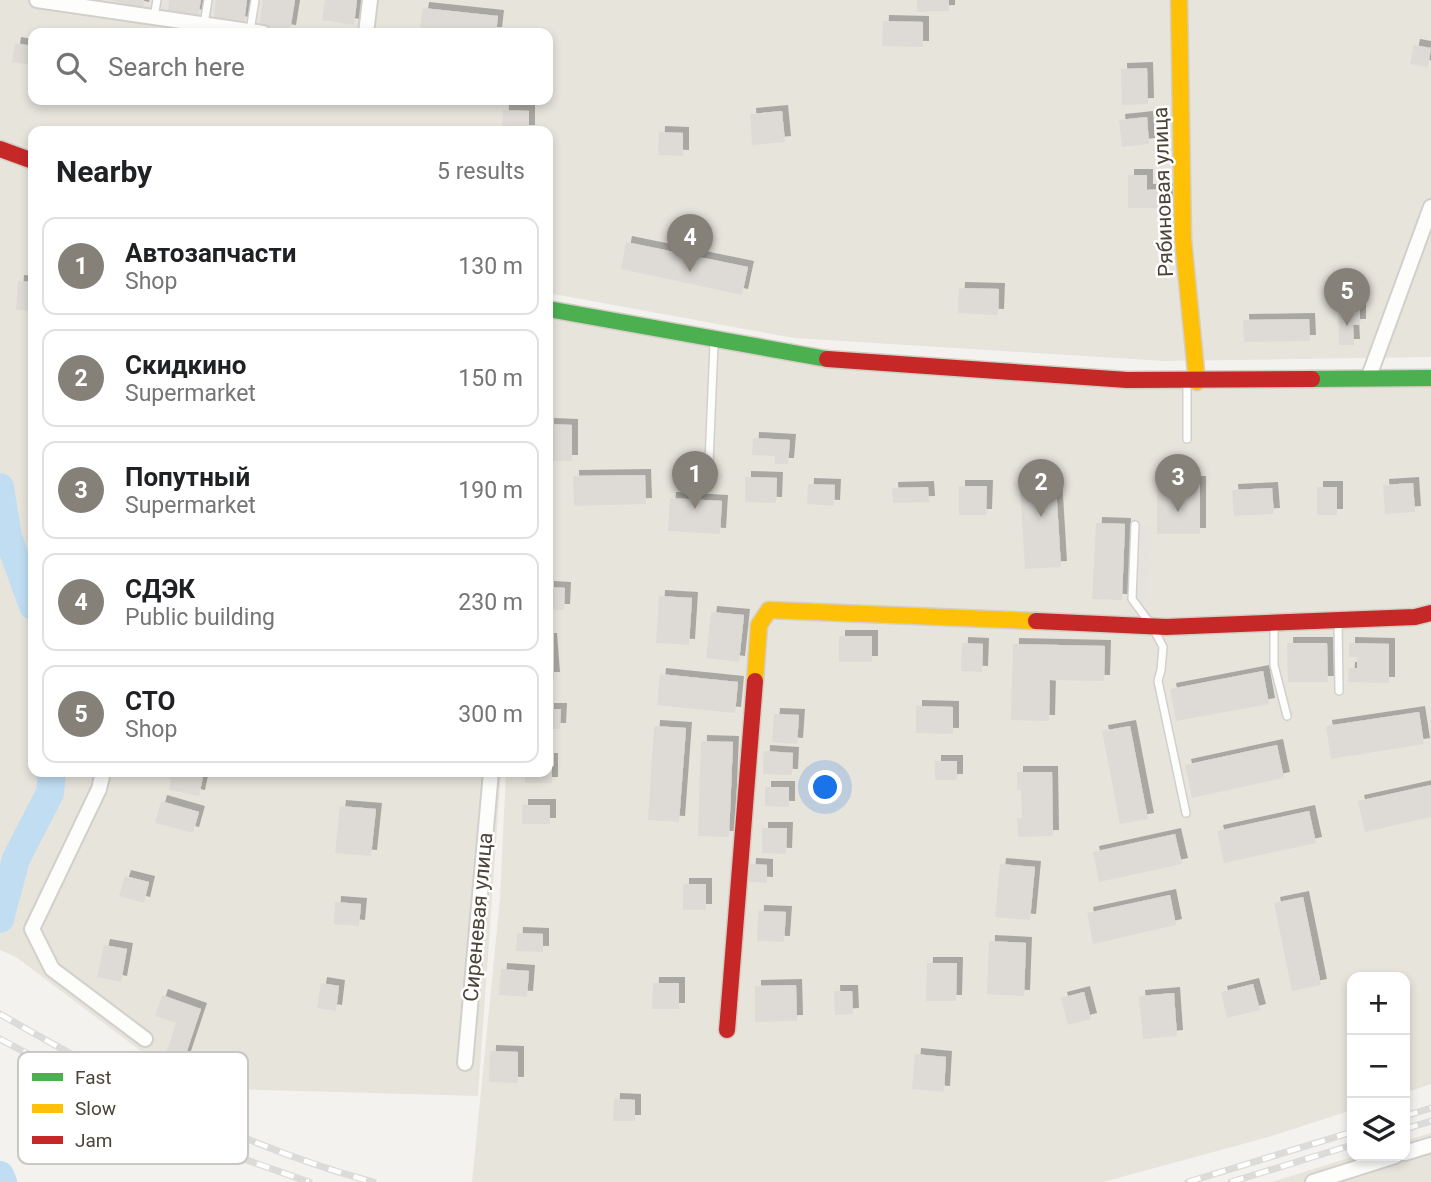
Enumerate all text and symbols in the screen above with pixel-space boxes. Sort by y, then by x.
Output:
search box [28,28,553,105]
icon: search [52,48,90,86]
text: Search here [108,52,245,82]
street label: Рябиновая улица [1148,107,1178,277]
text: Nearby [56,154,152,189]
text: 5 results [437,158,525,185]
pin: 4 [667,214,713,272]
text: Автозапчасти [125,238,296,268]
text: 1 [74,253,88,280]
text: 130 m [458,253,523,280]
text: Shop [125,268,177,295]
pin: 5 [1324,268,1370,326]
text: Скидкино [125,350,246,380]
text: 2 [74,365,88,392]
text: 150 m [458,365,523,392]
text: Supermarket [125,380,256,407]
pin: 1 [672,451,718,509]
pin: 3 [1155,454,1201,512]
pin: 2 [1018,459,1064,517]
text: Попутный [125,462,250,492]
text: 3 [74,477,88,504]
text: 190 m [458,477,523,504]
text: Supermarket [125,492,256,519]
text: СДЭК [125,574,195,604]
text: 4 [74,589,88,616]
text: 230 m [458,589,523,616]
text: Public building [125,604,275,631]
text: СТО [125,686,175,716]
text: 5 [74,701,88,728]
text: 300 m [458,701,523,728]
text: Shop [125,716,177,743]
your location [808,770,842,804]
street label: Сиреневая улица [459,831,497,1003]
map controls [1347,972,1410,1161]
button: + [1347,972,1410,1035]
button: − [1347,1035,1410,1098]
legend [18,1052,248,1164]
text: Fast [75,1066,112,1089]
text: Slow [75,1097,116,1120]
button: layers [1347,1098,1410,1161]
text: Jam [75,1129,112,1152]

